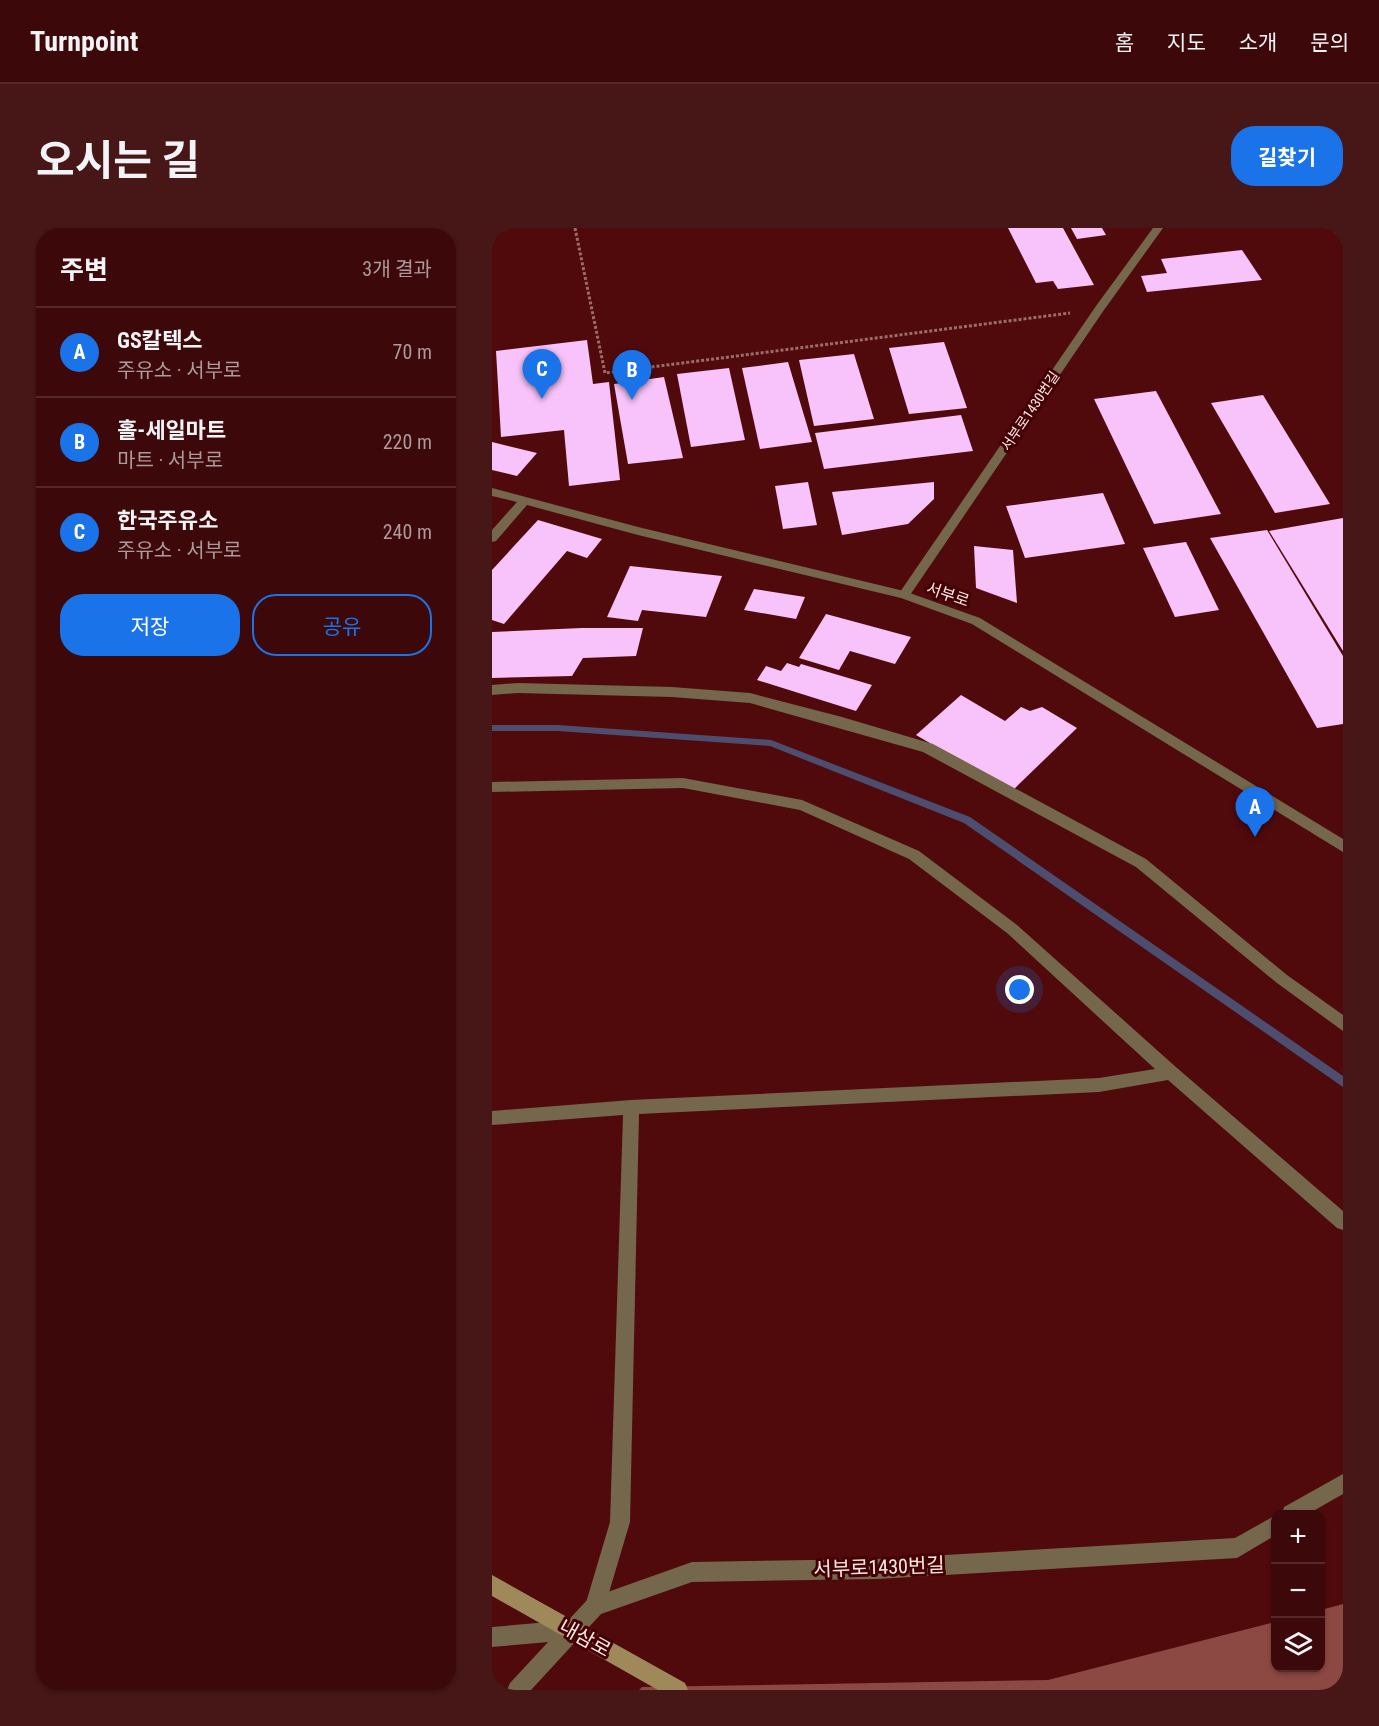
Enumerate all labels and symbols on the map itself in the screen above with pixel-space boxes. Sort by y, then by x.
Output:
pin: C [523,350,562,399]
pin: B [612,350,652,400]
street label: 서부로1430번길 [998,368,1062,454]
street label: 서부로 [924,578,972,611]
pin: A [1236,788,1275,837]
your location [1005,975,1034,1004]
street label: 서부로1430번길 [813,1553,945,1581]
street label: 내삼로 [555,1614,615,1662]

